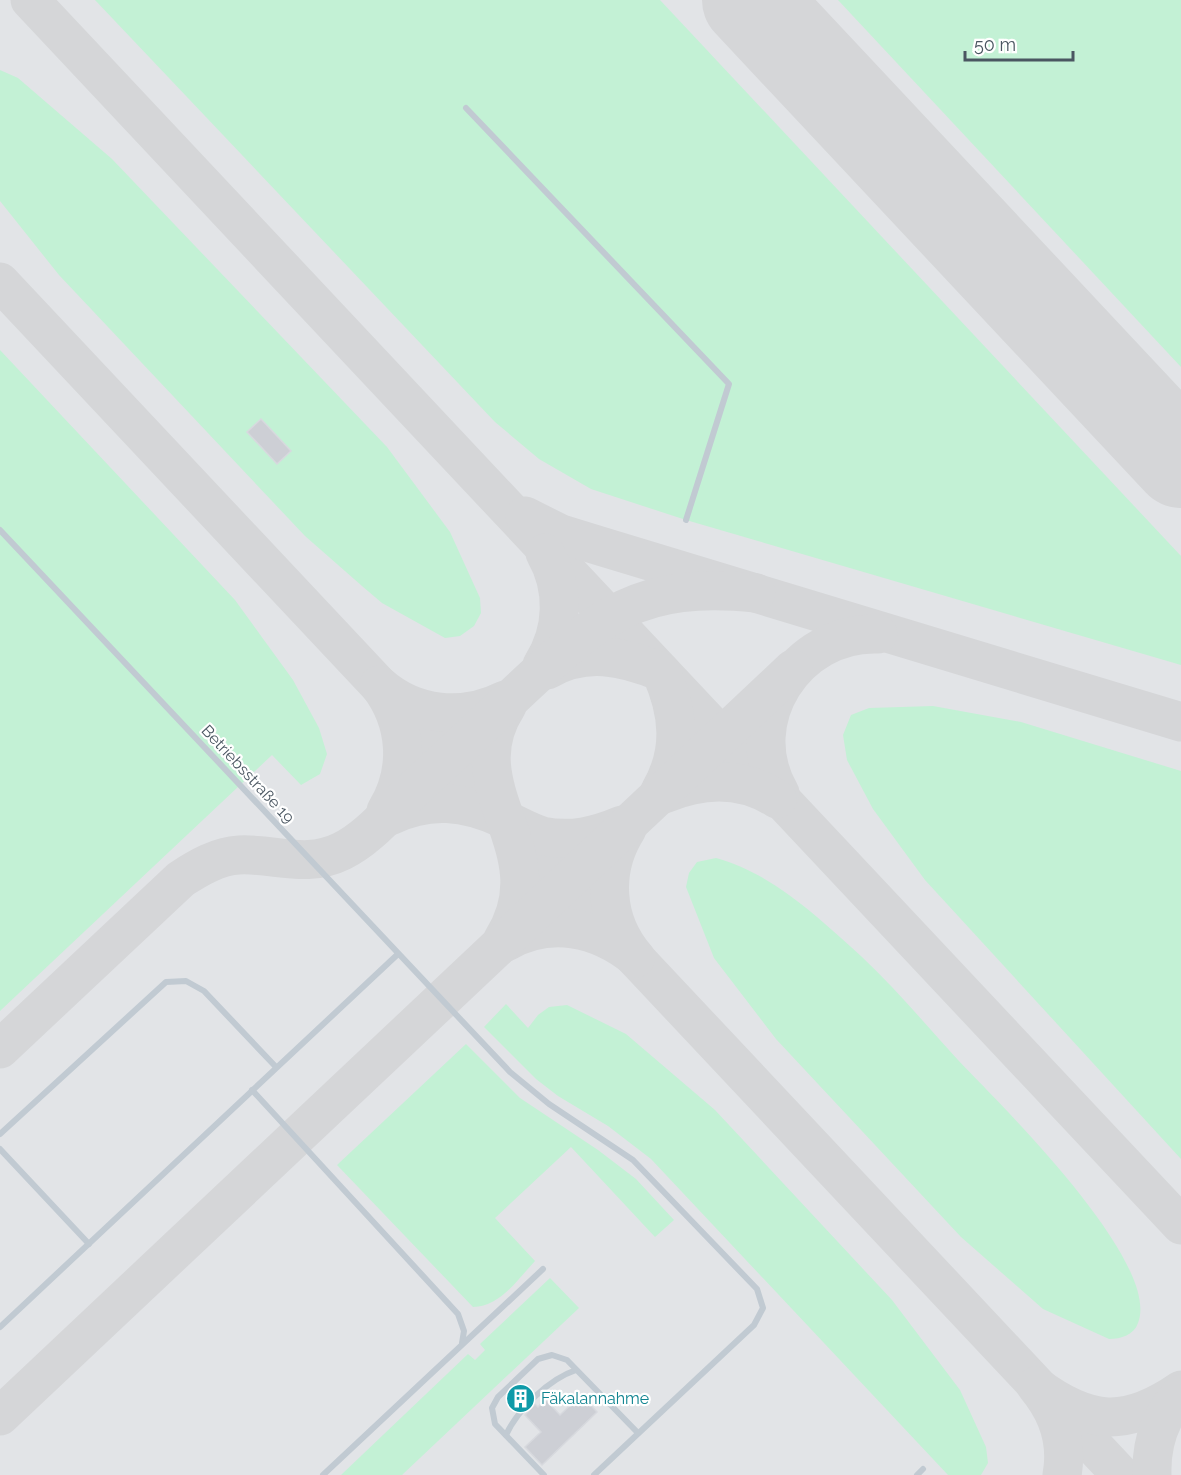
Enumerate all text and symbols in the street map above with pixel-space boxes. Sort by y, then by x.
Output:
scale bar [965,24,1073,62]
text: 50 m [974,34,1016,55]
street label: Betriebsstraße 19 [198,721,298,827]
building icon: Fäkalannahme [504,1382,536,1414]
place label: Fäkalannahme [541,1389,649,1408]

